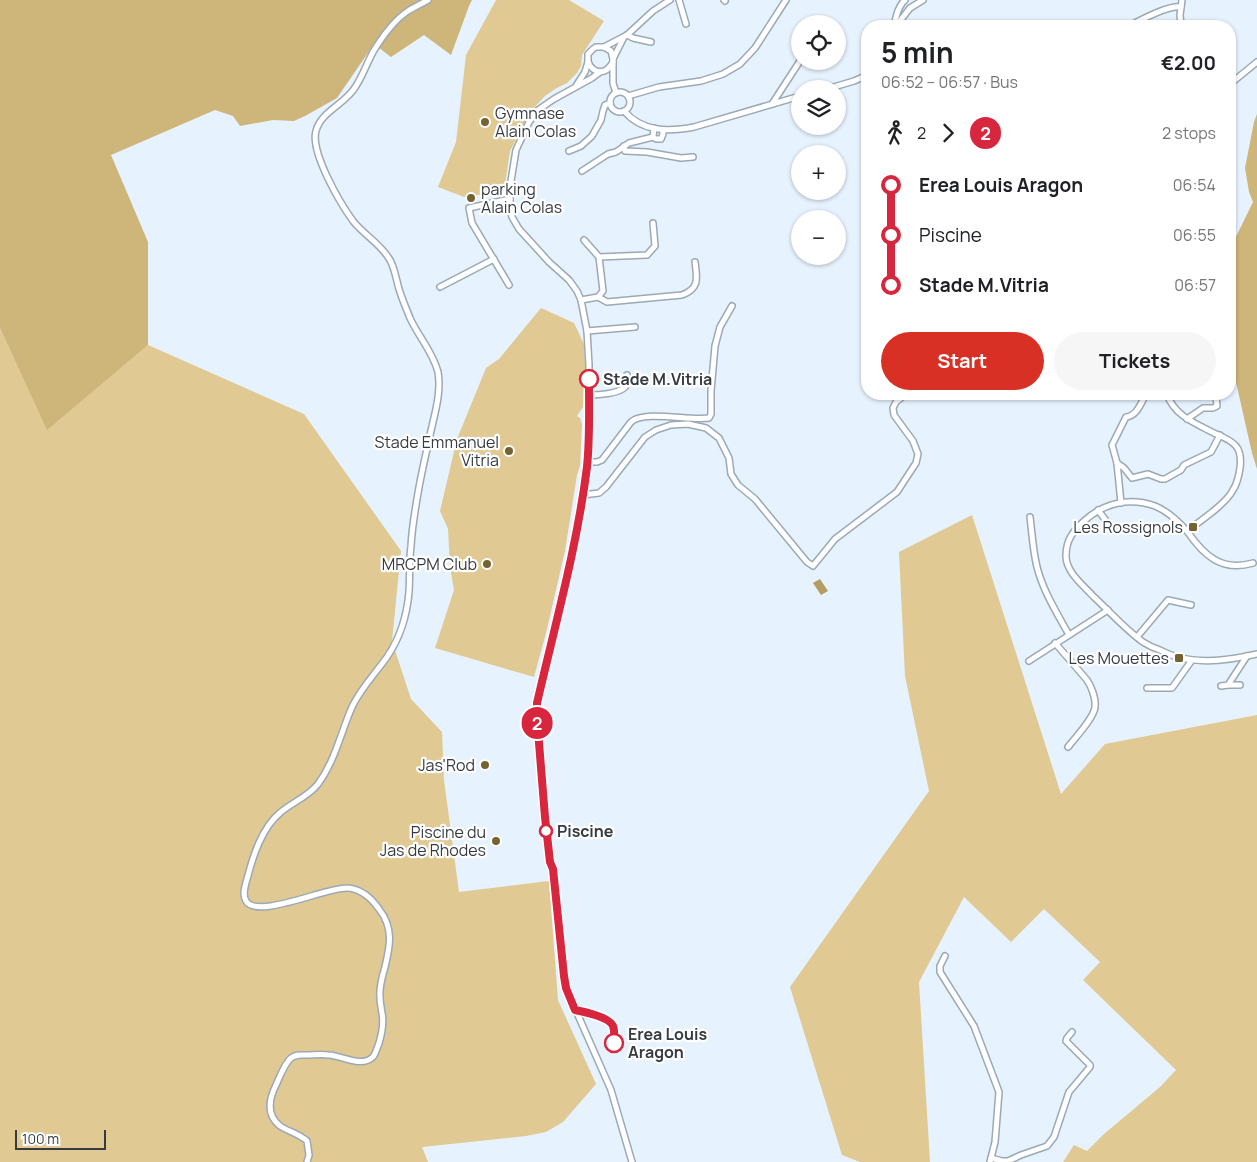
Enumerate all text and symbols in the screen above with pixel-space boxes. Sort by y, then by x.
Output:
map controls [791,15,846,265]
button: locate [791,15,846,70]
text: 5 min [881,33,954,71]
text: €2.00 [1161,50,1216,76]
text: 06:52 – 06:57 · Bus [881,71,1018,93]
button: layers [791,80,846,135]
place label: Gymnase Alain Colas [495,102,576,142]
marker: Gymnase Alain Colas [479,116,491,128]
icon: walk [881,119,909,147]
icon: forward [934,119,962,147]
text: 2 [980,121,991,145]
text: 2 [917,122,926,144]
text: 2 stops [1162,122,1216,144]
button: + [791,145,846,200]
text: Erea Louis Aragon [919,172,1083,198]
text: 06:54 [1173,174,1216,196]
place label: parking Alain Colas [481,178,562,218]
marker: parking Alain Colas [465,192,477,204]
button: − [791,210,846,265]
text: Piscine [919,222,982,248]
text: 06:55 [1173,224,1216,246]
text: Stade M.Vitria [919,272,1049,298]
text: 06:57 [1174,274,1216,296]
button: Start [881,332,1044,390]
button: Tickets [1054,332,1216,390]
place label: Stade M.Vitria [603,368,712,390]
marker: Stade M.Vitria [579,369,599,389]
place label: Stade Emmanuel Vitria [375,431,499,471]
marker: Stade Emmanuel Vitria [503,445,515,457]
place label: Les Rossignols [1073,516,1183,538]
marker: Les Rossignols [1187,521,1199,533]
place label: MRCPM Club [382,553,477,575]
marker: MRCPM Club [481,558,493,570]
place label: Les Mouettes [1068,647,1169,669]
marker: Les Mouettes [1173,652,1185,664]
line badge: 2 [521,707,553,739]
text: 2 [532,711,542,735]
place label: Jas'Rod [418,754,475,776]
marker: Jas'Rod [479,759,491,771]
place label: Piscine [557,820,614,842]
place label: Piscine du Jas de Rhodes [380,821,486,861]
marker: Piscine [539,824,553,838]
marker: Piscine du Jas de Rhodes [490,835,502,847]
place label: Erea Louis Aragon [628,1023,707,1063]
marker: Erea Louis Aragon [604,1033,624,1053]
scale bar [15,1127,106,1150]
text: 100 m [22,1129,59,1148]

